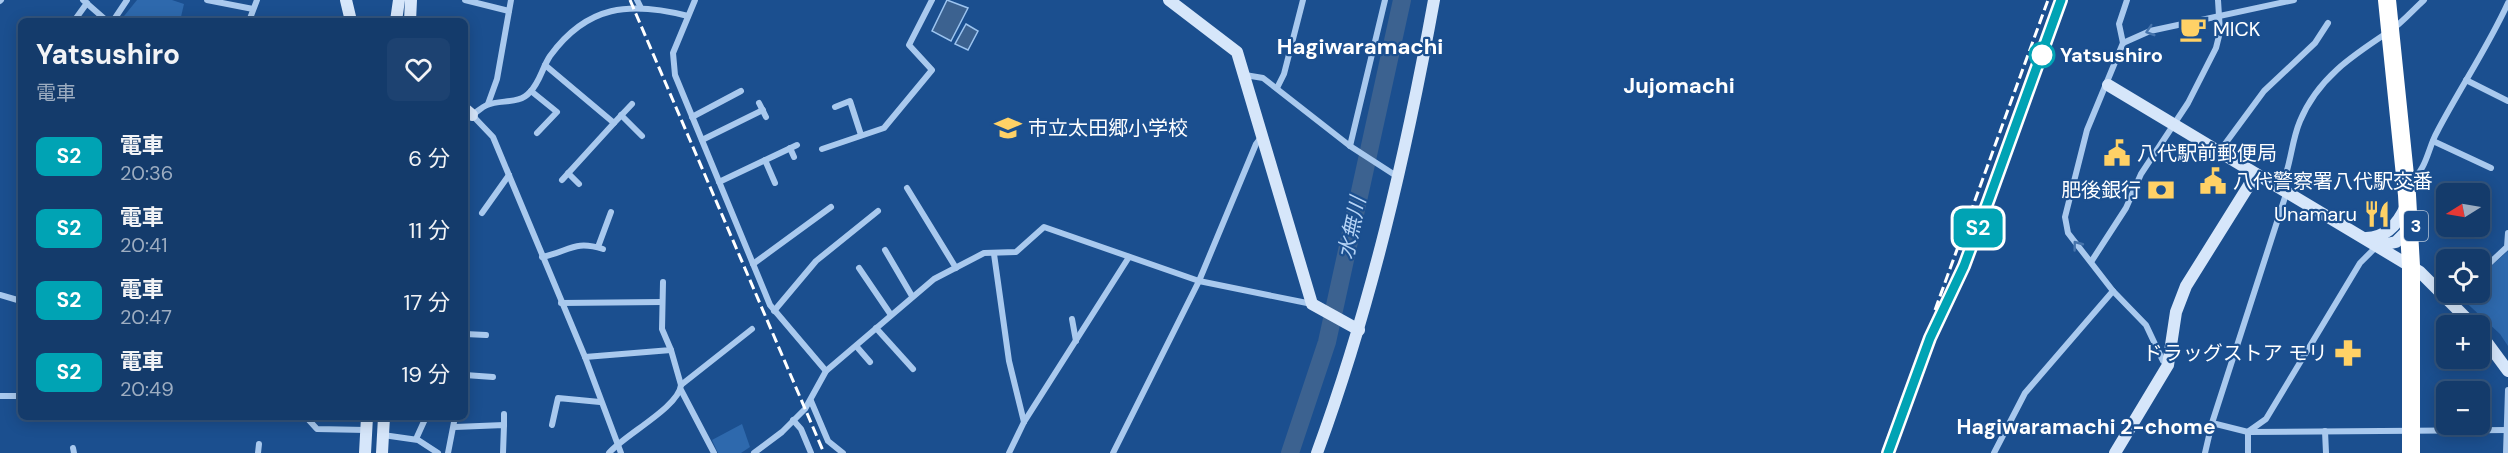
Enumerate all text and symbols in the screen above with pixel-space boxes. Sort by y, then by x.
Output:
cafe icon: MICK [2178,14,2208,44]
place label: MICK [2213,16,2261,42]
one-way arrow [2145,24,2156,37]
district label: Hagiwaramachi [1277,32,1443,61]
text: Yatsushiro [36,36,180,73]
button: heart [387,38,450,101]
marker: Yatsushiro [2029,42,2055,68]
place label: Yatsushiro [2060,42,2163,68]
district label: Jujomachi [1623,71,1735,100]
text: 電車 [36,80,76,106]
school or university icon: 市立太田郷小学校 [993,113,1023,143]
place label: 市立太田郷小学校 [1028,115,1188,141]
text: 電車 [120,131,164,160]
public building icon: 八代駅前郵便局 [2102,138,2132,168]
place label: 八代駅前郵便局 [2137,140,2277,166]
text: S2 [57,142,81,170]
text: 6 分 [408,144,450,173]
text: 20:36 [120,160,173,186]
public building icon: 八代警察署八代駅交番 [2198,166,2228,196]
place label: 八代警察署八代駅交番 [2233,168,2433,194]
bank icon: 肥後銀行 [2146,175,2176,205]
place label: 肥後銀行 [2061,177,2141,203]
north arrow [2436,183,2490,237]
map controls [2436,183,2490,435]
water label: 水無川 [1332,192,1373,262]
restaurant icon: Unamaru [2362,199,2392,229]
place label: Unamaru [2274,201,2357,227]
text: 電車 [120,203,164,232]
line badge: S2 [1951,208,2005,248]
road number: 3 [2404,211,2428,241]
text: S2 [57,214,81,242]
text: S2 [1966,214,1990,242]
text: 11 分 [408,216,450,245]
text: 20:41 [120,232,167,258]
one-way arrow [2074,240,2085,251]
button: locate [2436,249,2490,303]
text: 電車 [120,275,164,304]
text: S2 [57,286,81,314]
text: 17 分 [404,288,450,317]
text: 20:47 [120,304,172,330]
button: + [2436,315,2490,369]
pharmacy icon: ドラッグストア モリ [2333,338,2363,368]
place label: ドラッグストア モリ [2143,340,2328,366]
text: 電車 [120,347,164,376]
text: S2 [57,358,81,386]
text: 19 分 [401,360,450,389]
text: 20:49 [120,376,174,402]
button: − [2436,381,2490,435]
district label: Hagiwaramachi 2-chome [1956,413,2216,441]

